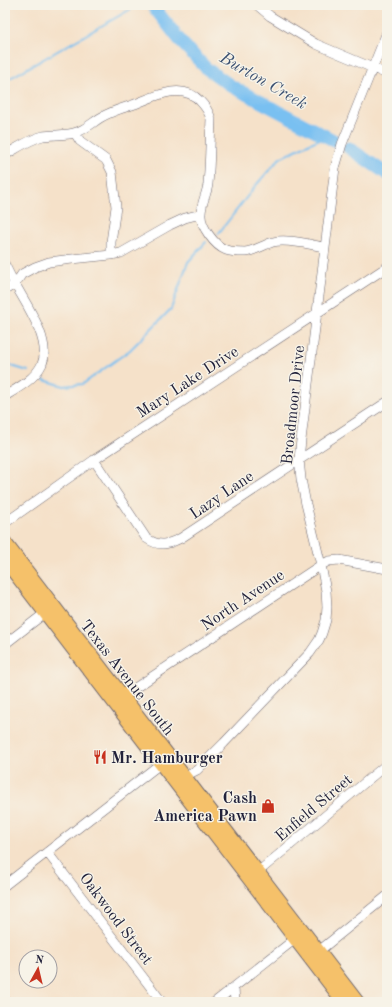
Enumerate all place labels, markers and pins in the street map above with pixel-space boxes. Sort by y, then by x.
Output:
restaurant icon: Mr. Hamburger [92,749,108,765]
place label: Mr. Hamburger [111,751,223,767]
place label: Cash America Pawn [153,791,257,825]
shop icon: Cash America Pawn [260,798,276,814]

